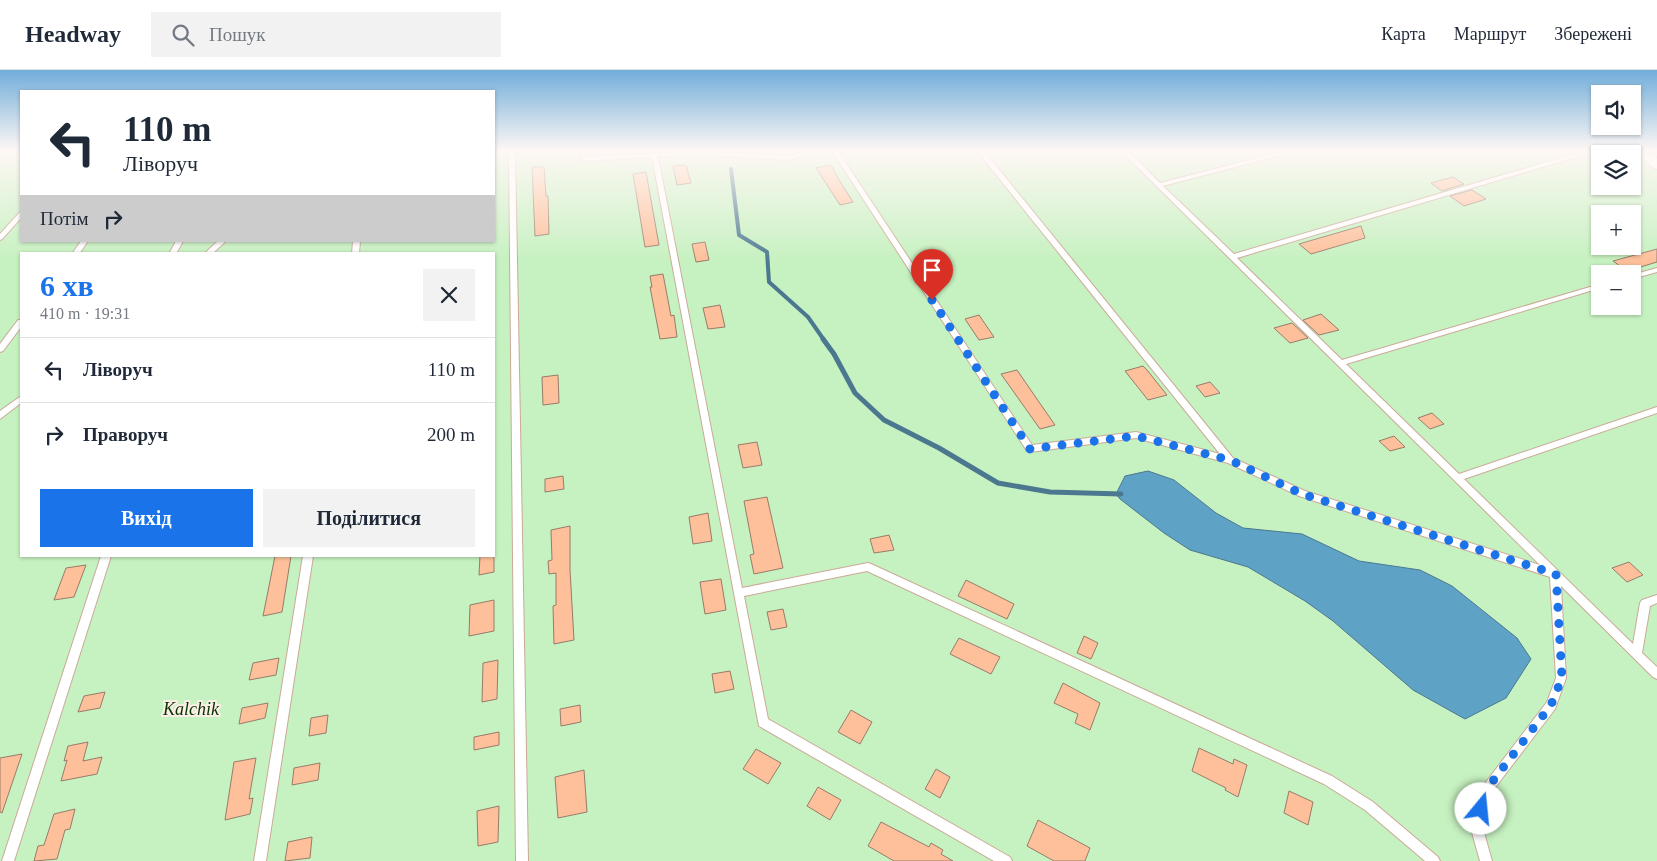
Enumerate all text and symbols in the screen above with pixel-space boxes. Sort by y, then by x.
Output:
search box [151,12,501,57]
text: Headway [25,21,121,47]
icon: search [169,21,197,49]
text: Пошук [209,24,266,45]
text: Карта [1381,24,1426,44]
text: Маршрут [1454,24,1526,44]
text: Збережені [1554,24,1632,44]
map controls [1591,85,1641,315]
button: sound [1591,85,1641,135]
icon: left [40,110,105,175]
text: 110 m [123,110,211,149]
button: layers [1591,145,1641,195]
text: Ліворуч [123,151,198,176]
icon: right [99,205,127,233]
button: + [1591,205,1641,255]
text: Потім [40,208,89,229]
pin [911,249,953,300]
icon: arrive [918,256,946,284]
button: − [1591,265,1641,315]
text: 6 хв [40,269,94,302]
button: close [423,269,475,321]
text: 410 m · 19:31 [40,305,130,322]
icon: left [40,356,68,384]
text: Ліворуч [83,359,153,380]
text: 110 m [428,359,475,380]
icon: right [40,421,68,449]
text: Праворуч [83,424,168,445]
text: 200 m [427,424,475,445]
button: Вихід [40,489,253,547]
button: Поділитися [263,489,475,547]
park label: Kalchik [162,699,220,719]
position arrow [1454,782,1506,834]

